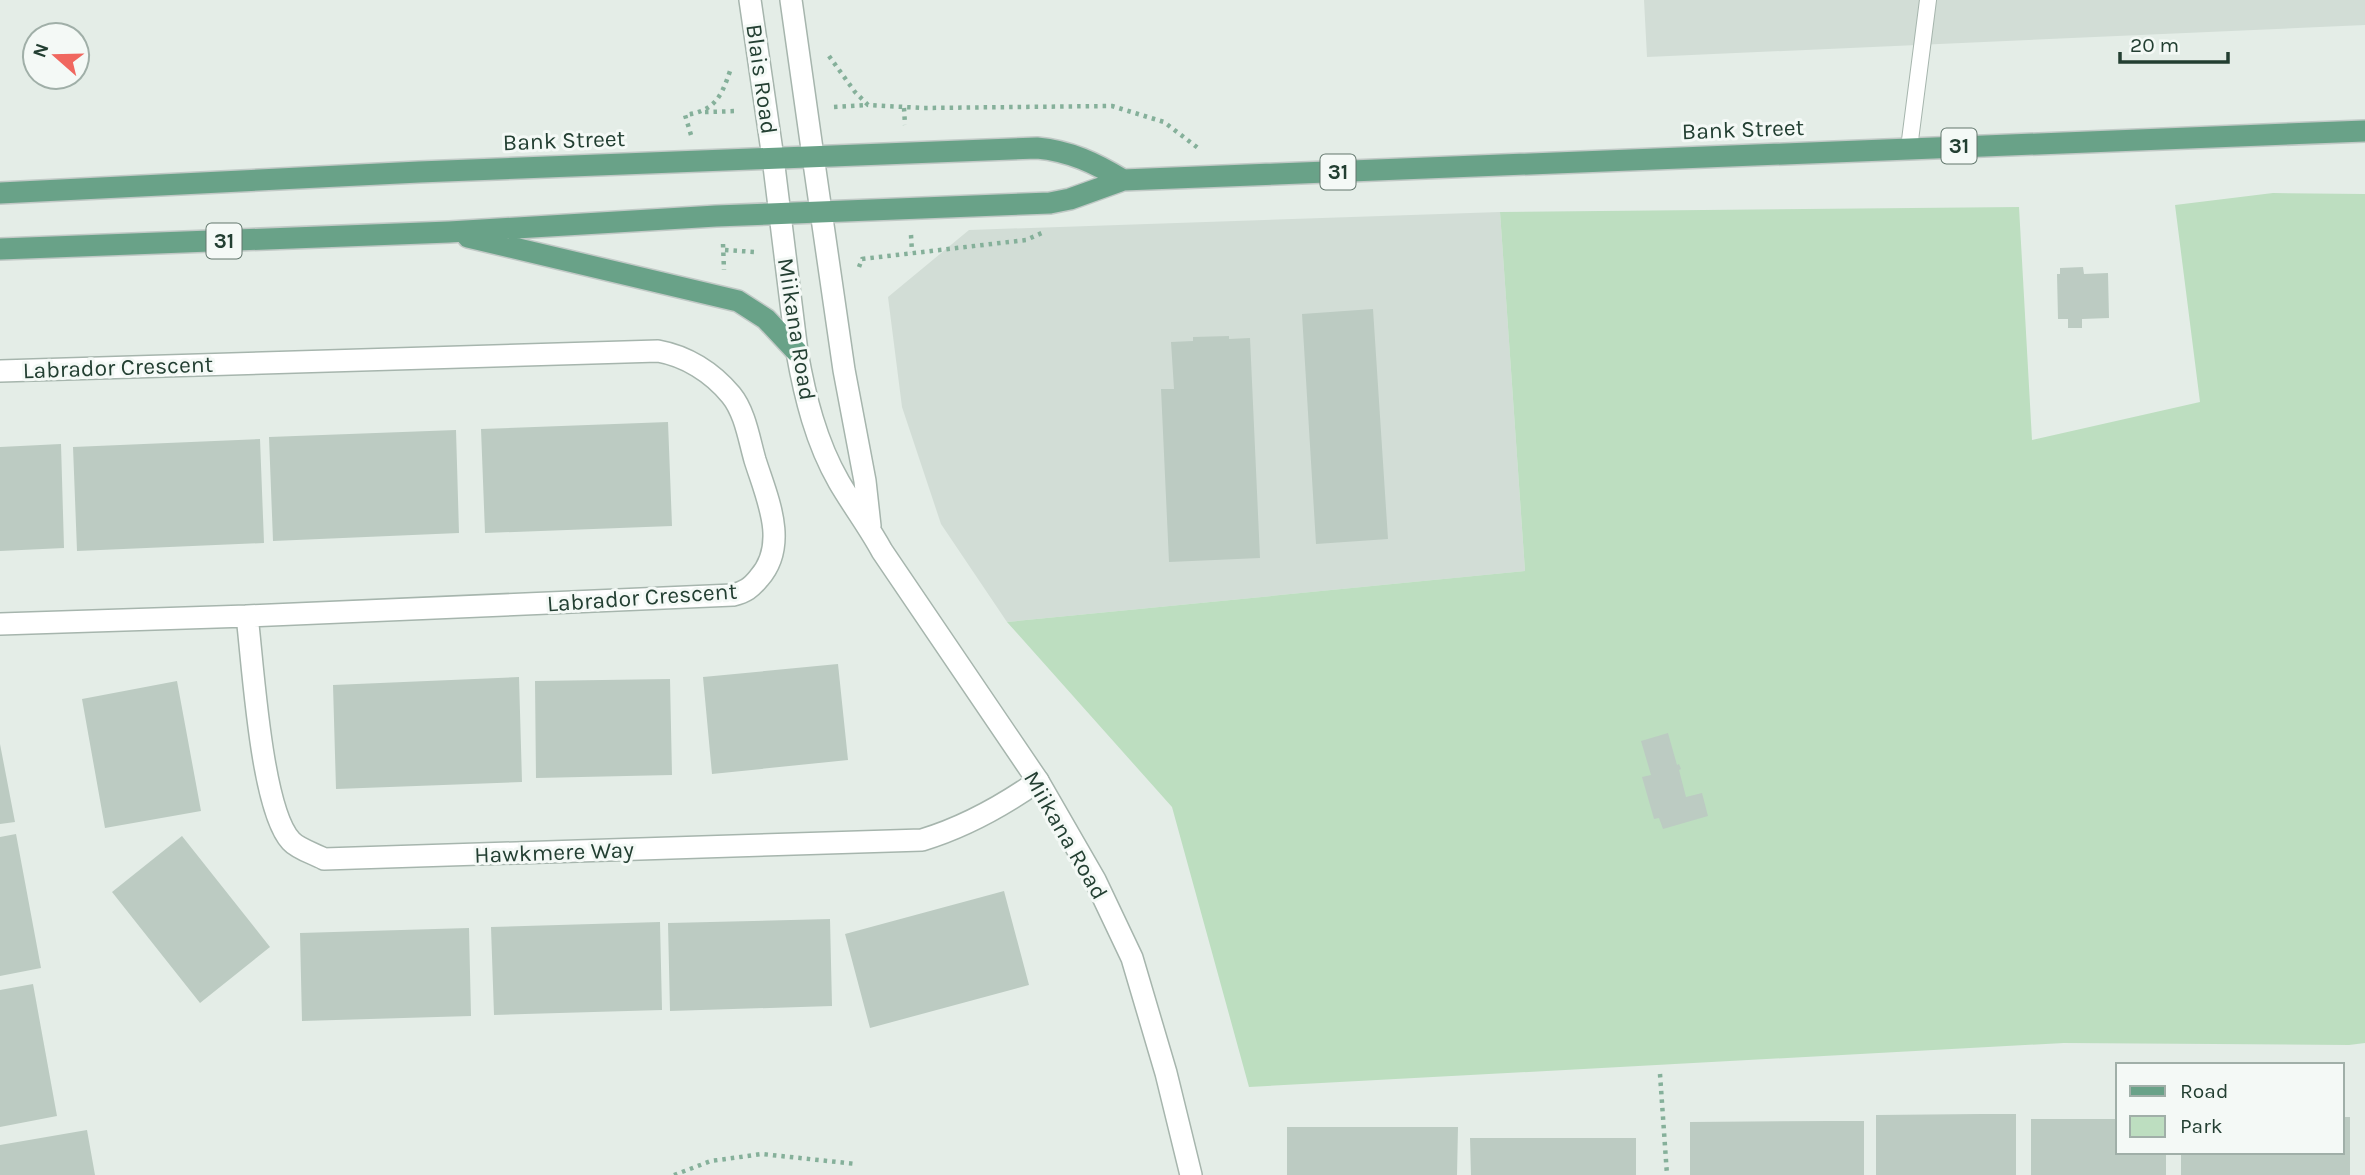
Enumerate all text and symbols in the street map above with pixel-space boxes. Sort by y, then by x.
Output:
north arrow [21,21,91,91]
scale bar [2120,21,2228,65]
street label: Blais Road [740,22,783,136]
text: 20 m [2130,33,2179,57]
text: N [28,40,54,61]
street label: Bank Street [1681,114,1805,145]
street label: Bank Street [502,125,626,156]
road number: 31 [1941,128,1976,164]
road number: 31 [1320,154,1356,190]
road number: 31 [206,224,242,258]
street label: Miikana Road [772,256,821,402]
street label: Labrador Crescent [22,351,214,384]
street label: Labrador Crescent [546,577,738,618]
street label: Miikana Road [1018,766,1113,904]
street label: Hawkmere Way [474,836,635,869]
legend [2116,1063,2344,1154]
text: Road [2180,1079,2228,1103]
text: Park [2180,1114,2223,1138]

